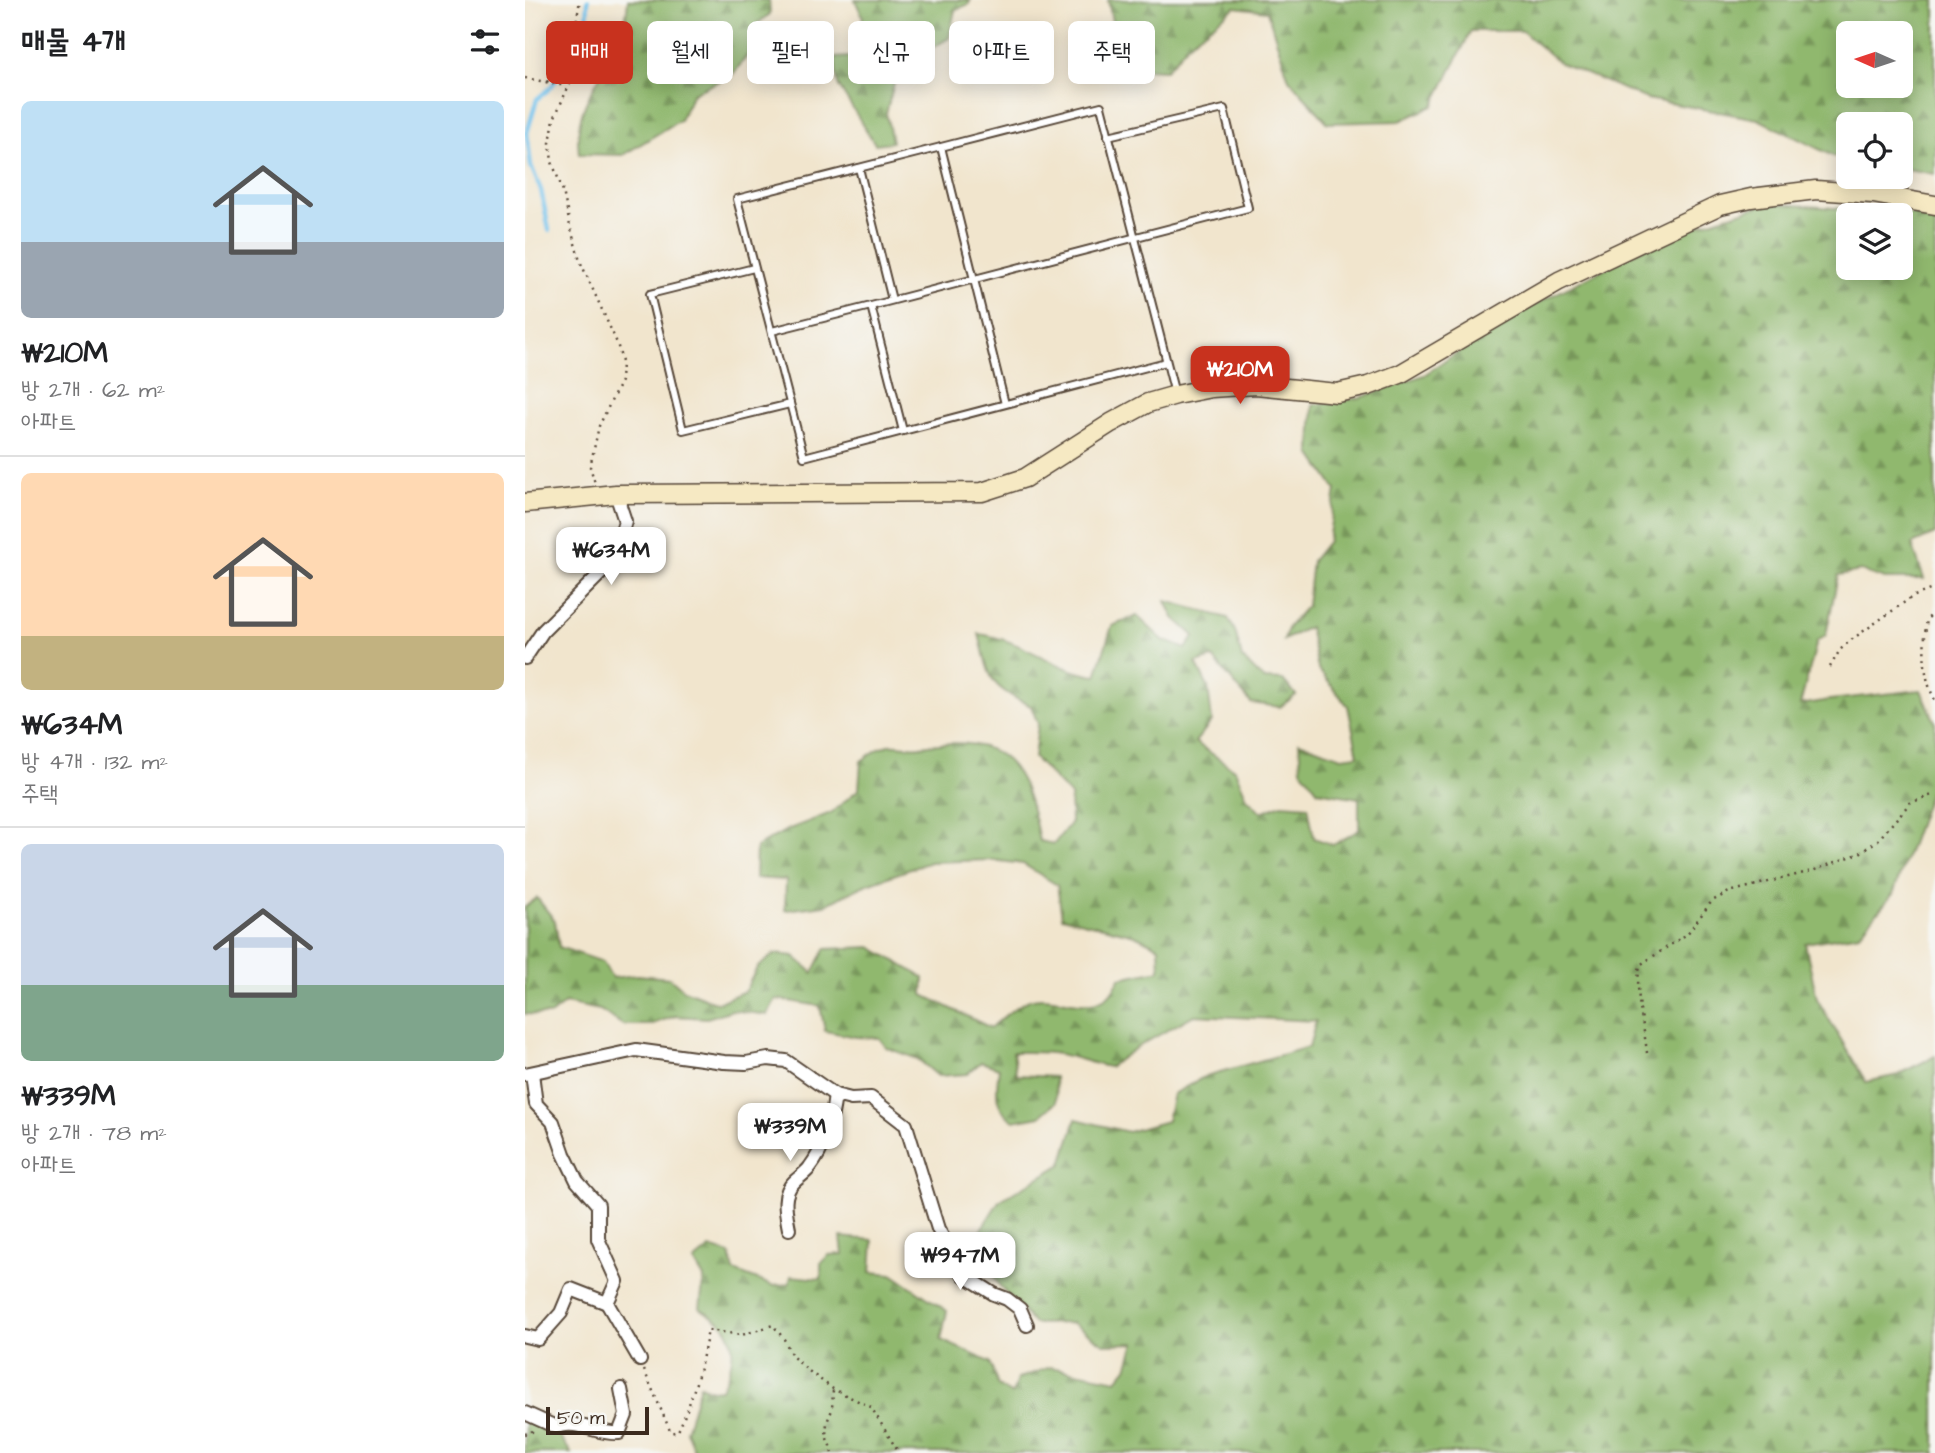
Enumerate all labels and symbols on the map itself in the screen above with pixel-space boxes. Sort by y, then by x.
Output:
north arrow [1836,21,1913,98]
pin: ₩210M [1191,346,1289,406]
pin: ₩634M [562,528,660,587]
pin: ₩339M [741,1104,839,1163]
pin: ₩947M [911,1232,1009,1292]
scale bar [546,1404,649,1436]

